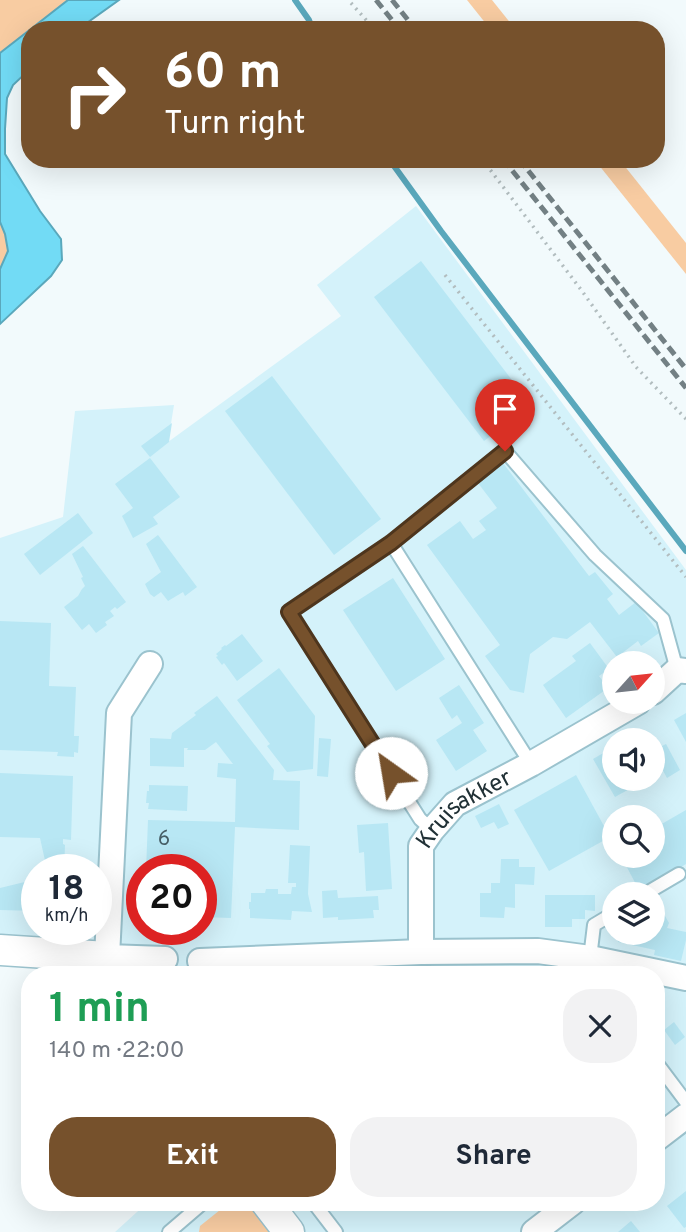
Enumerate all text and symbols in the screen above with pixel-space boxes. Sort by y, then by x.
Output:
text: 60 m [164,44,282,106]
icon: right [49,49,140,140]
text: Turn right [164,105,306,145]
pin [475,379,535,451]
icon: arrive [486,390,524,428]
north arrow [602,651,665,714]
map controls [602,651,665,945]
button: sound [602,728,665,791]
position arrow [354,736,428,810]
street label: Kruisakker [410,764,517,855]
button: search [602,805,665,868]
house number: 6 [158,826,170,853]
speed limit sign: 20 [126,854,217,945]
text: 18 [48,868,85,912]
button: layers [602,882,665,945]
text: km/h [45,905,88,928]
text: 1 min [49,984,150,1037]
button: close [563,989,637,1063]
text: 140 m · 22:00 [49,1037,185,1066]
button: Exit [49,1117,336,1197]
button: Share [350,1117,637,1197]

